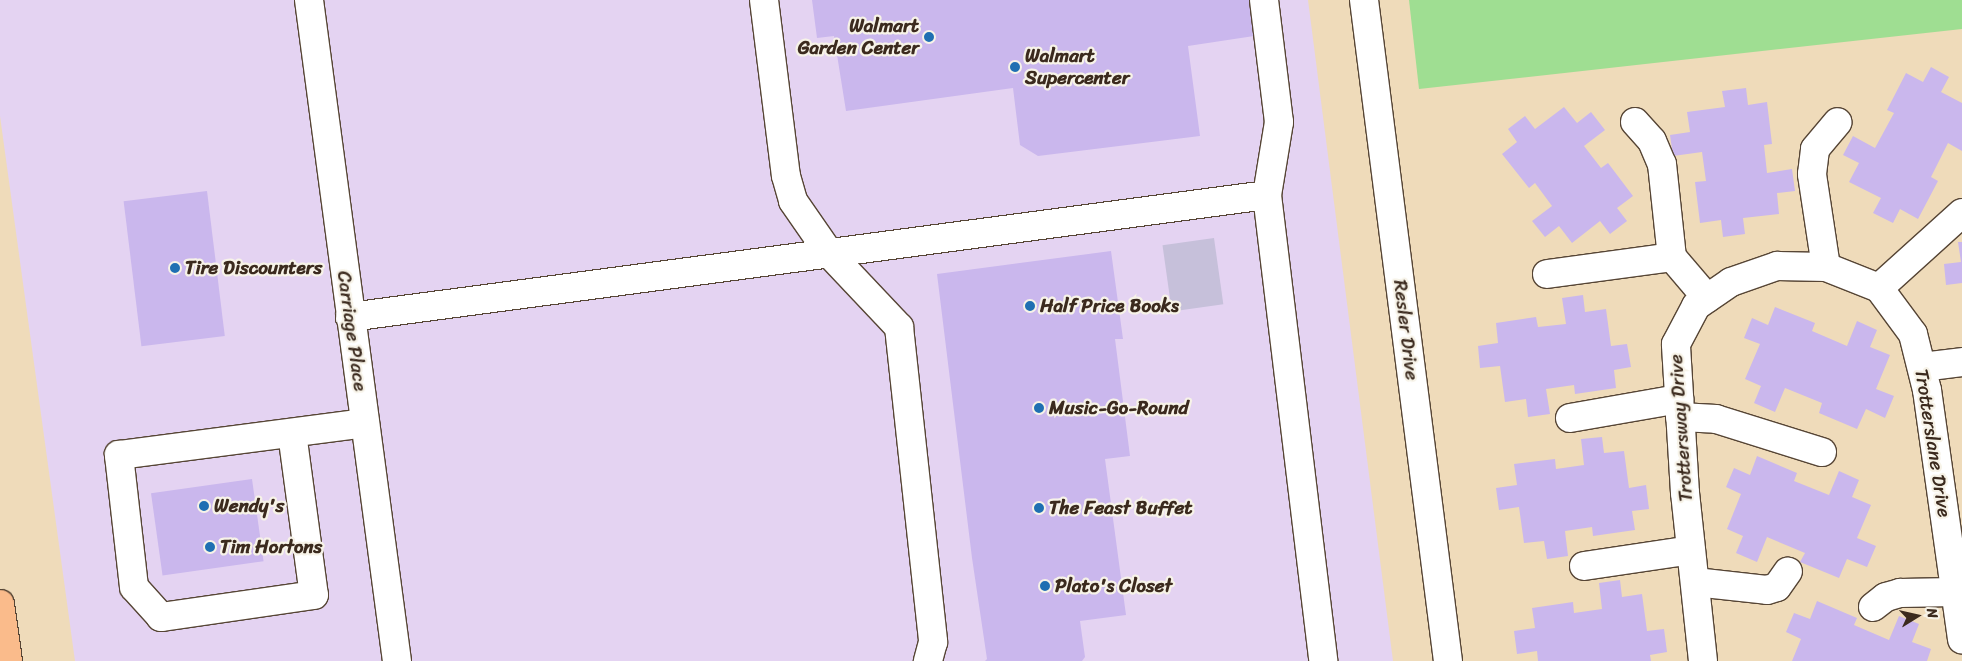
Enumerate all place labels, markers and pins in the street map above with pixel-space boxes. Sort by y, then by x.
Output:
place label: Walmart Garden Center [797,15,919,59]
marker: Walmart Garden Center [923,31,935,43]
place label: Walmart Supercenter [1025,45,1129,89]
marker: Walmart Supercenter [1009,61,1021,73]
place label: Tire Discounters [185,257,322,279]
marker: Tire Discounters [169,262,181,274]
place label: Half Price Books [1040,295,1180,317]
marker: Half Price Books [1024,300,1036,312]
place label: Music-Go-Round [1049,397,1188,419]
marker: Music-Go-Round [1033,402,1045,414]
place label: Wendy's [214,495,284,517]
place label: The Feast Buffet [1049,497,1193,519]
marker: Wendy's [198,500,210,512]
marker: The Feast Buffet [1033,502,1045,514]
place label: Tim Hortons [220,536,323,558]
marker: Tim Hortons [204,541,216,553]
place label: Plato's Closet [1055,575,1172,597]
marker: Plato's Closet [1039,580,1051,592]

